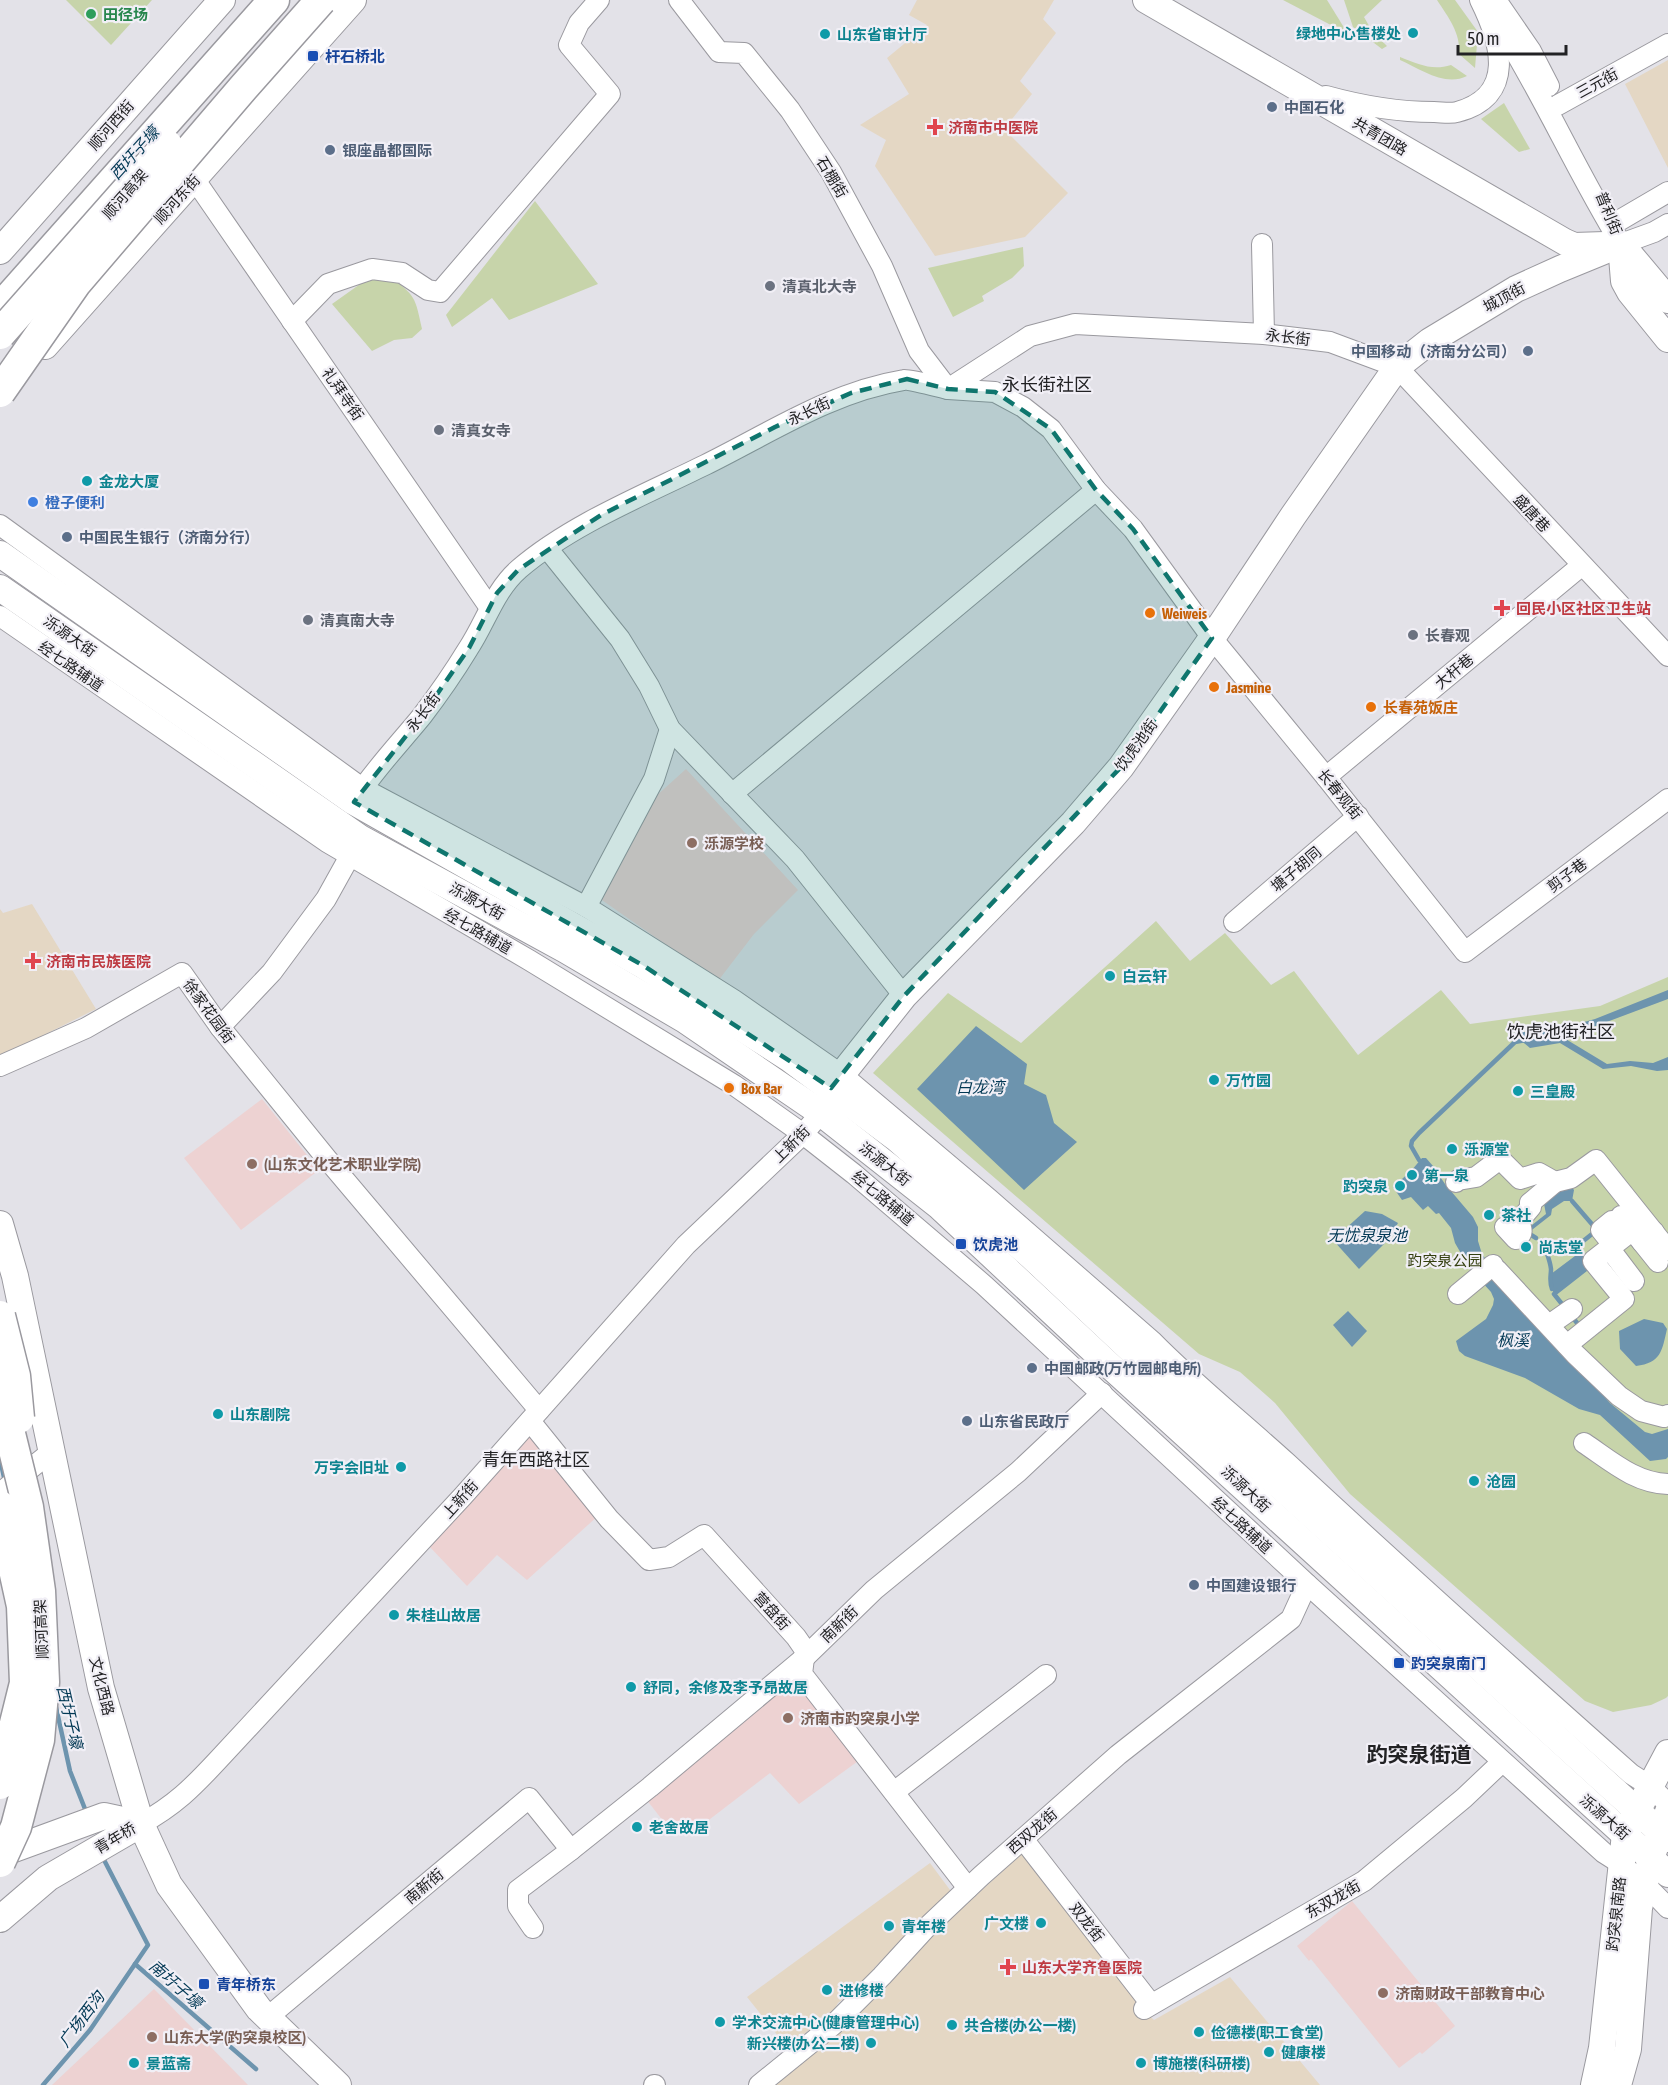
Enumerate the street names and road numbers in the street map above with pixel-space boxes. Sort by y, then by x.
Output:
street label: 三元街 [1573,65,1621,101]
street label: 顺河西街 [85,97,137,153]
street label: 共青团路 [1350,114,1410,158]
street label: 石棚街 [813,153,851,201]
street label: 顺河高架 [99,166,151,222]
street label: 顺河东街 [151,171,203,227]
street label: 普利街 [1593,189,1625,237]
street label: 城顶街 [1480,279,1528,315]
street label: 永长街 [1265,326,1311,348]
street label: 礼拜寺街 [319,365,367,423]
street label: 永长街 [785,394,833,428]
street label: 盛唐巷 [1510,491,1554,535]
street label: 泺源大街 [41,612,99,660]
street label: 经七路辅道 [35,638,107,694]
street label: 大杆巷 [1431,650,1477,692]
street label: 永长街 [403,689,443,735]
street label: 饮虎池街 [1111,716,1161,774]
street label: 长春观街 [1315,765,1365,823]
street label: 塘子胡同 [1268,843,1324,895]
street label: 剪子巷 [1544,855,1590,895]
street label: 泺源大街 [447,879,507,923]
street label: 经七路辅道 [441,905,515,957]
street label: 徐家花园街 [180,976,238,1046]
street label: 上新街 [769,1122,813,1166]
street label: 泺源大街 [856,1139,914,1189]
street label: 经七路辅道 [849,1167,917,1229]
street label: 泺源大街 [1218,1462,1274,1516]
street label: 上新街 [439,1477,481,1521]
street label: 经七路辅道 [1209,1493,1275,1557]
street label: 营盘街 [751,1589,793,1633]
street label: 顺河高架 [31,1599,51,1659]
street label: 南新街 [817,1602,861,1646]
street label: 文化西路 [86,1655,118,1717]
street label: 泺源大街 [1577,1791,1633,1843]
street label: 西双龙街 [1004,1805,1060,1857]
street label: 青年桥 [91,1819,139,1857]
street label: 南新街 [401,1865,447,1907]
street label: 趵突泉南路 [1604,1876,1628,1952]
street label: 东双龙街 [1303,1877,1363,1921]
street label: 双龙街 [1066,1899,1108,1945]

